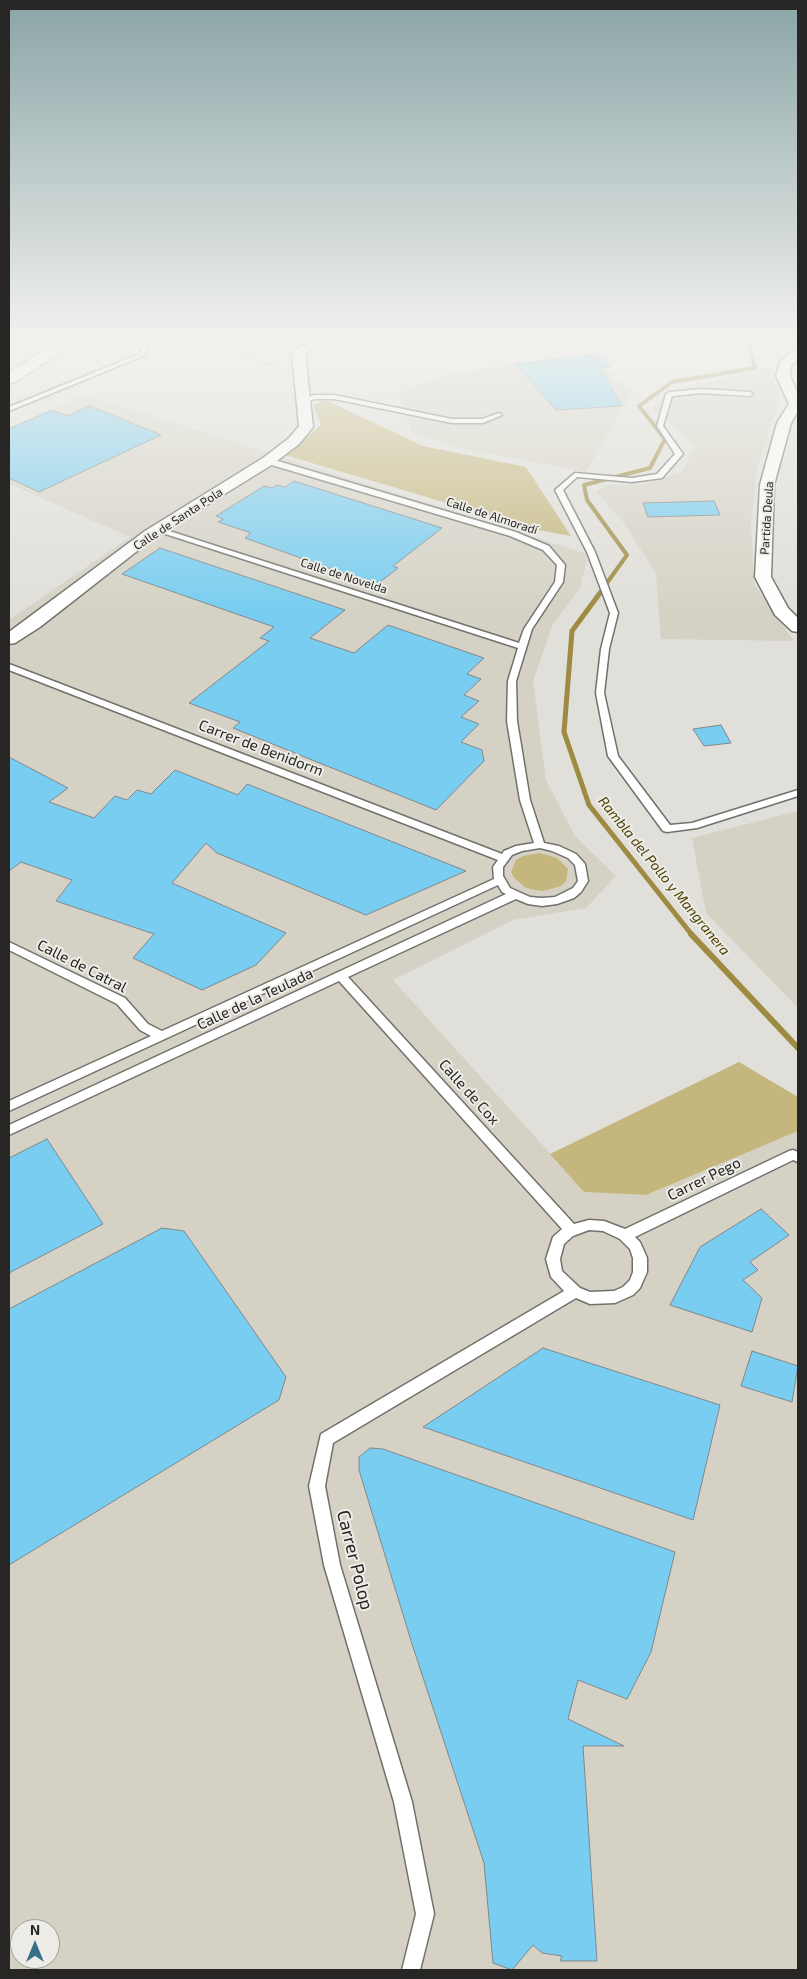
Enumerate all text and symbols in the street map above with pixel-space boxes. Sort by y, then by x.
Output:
street label: Partida Deula [757,481,777,555]
street label: Calle de Santa Pola [131,485,225,553]
street label: Calle de Almoradí [444,494,540,538]
street label: Calle de Novelda [299,555,389,597]
street label: Carrer de Benidorm [196,716,326,780]
water label: Rambla del Pollo y Mangranera [595,793,733,959]
street label: Calle de Catral [34,936,130,996]
street label: Calle de la Teulada [194,964,316,1034]
street label: Calle de Cox [435,1056,503,1128]
street label: Carrer Pego [664,1153,744,1205]
street label: Carrer Polop [332,1508,378,1612]
north arrow [10,1919,60,1969]
text: N [30,1921,40,1938]

